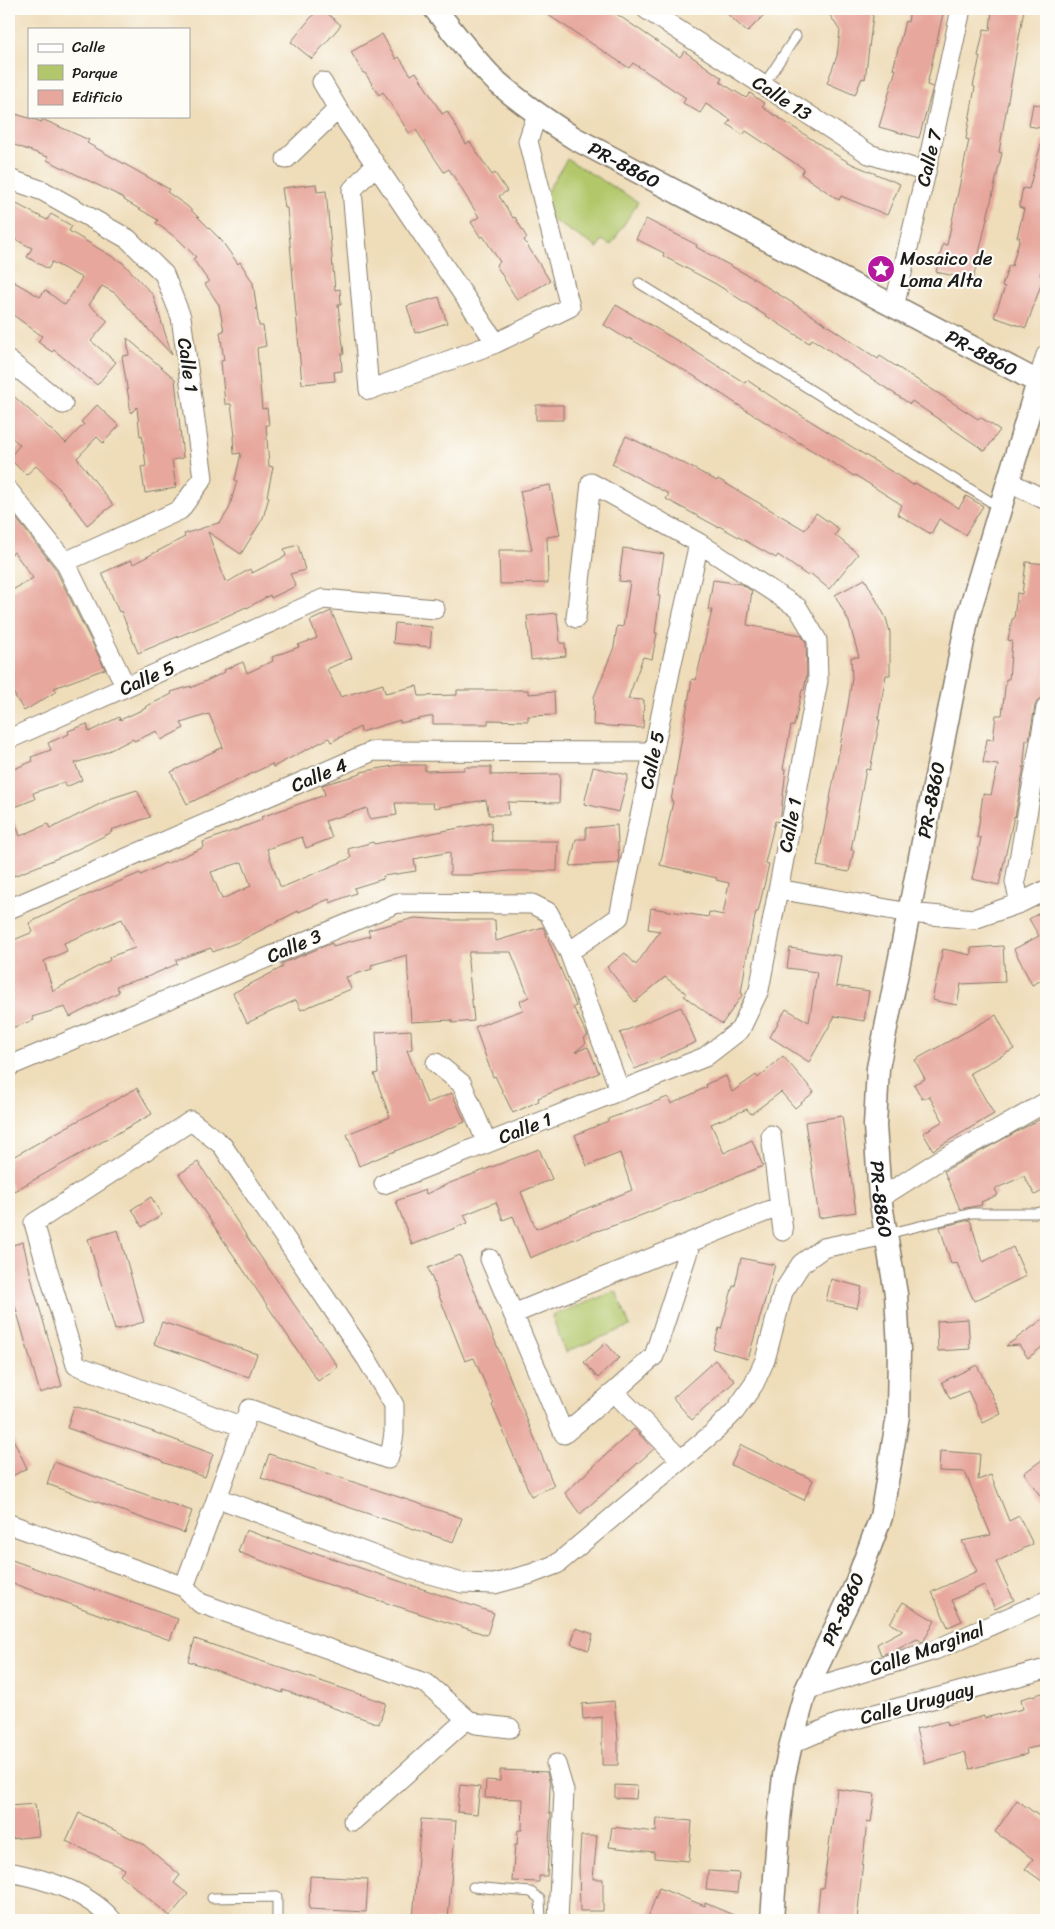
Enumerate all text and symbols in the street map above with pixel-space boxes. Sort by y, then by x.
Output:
legend [28,28,190,118]
text: Calle [72,34,105,60]
text: Parque [72,60,117,86]
street label: Calle 13 [746,66,819,130]
text: Edificio [72,84,123,110]
street label: Calle 7 [906,125,952,190]
street label: PR-8860 [582,132,666,197]
place label: Mosaico de Loma Alta [900,242,993,297]
place icon: Mosaico de Loma Alta [866,254,896,284]
street label: PR-8860 [940,320,1024,385]
street label: Calle 1 [168,335,208,395]
street label: Calle 5 [114,651,181,705]
street label: Calle 5 [630,728,674,792]
street label: Calle 4 [285,748,353,802]
street label: PR-8860 [907,759,955,841]
street label: Calle 1 [769,795,811,855]
street label: Calle 3 [261,919,327,972]
street label: Calle 1 [493,1103,557,1153]
street label: PR-8860 [861,1159,903,1240]
street label: PR-8860 [812,1567,874,1651]
street label: Calle Marginal [865,1613,990,1685]
street label: Calle Uruguay [856,1672,978,1734]

